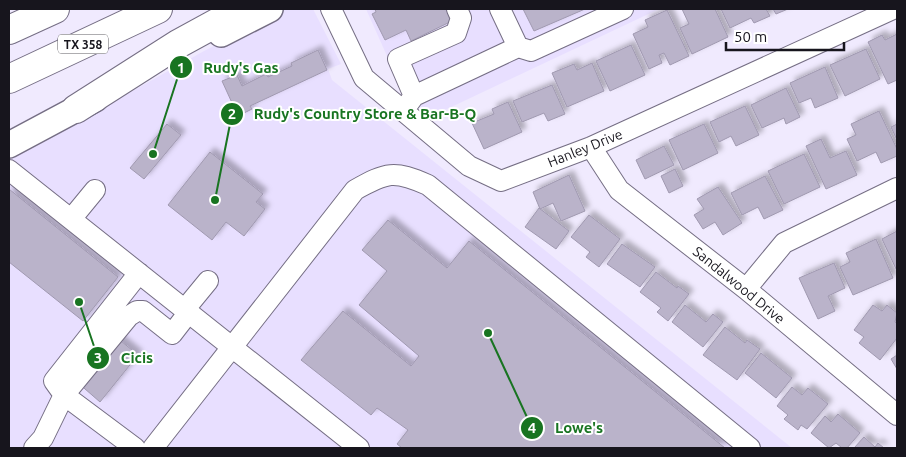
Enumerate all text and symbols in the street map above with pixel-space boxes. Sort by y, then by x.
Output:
scale bar [726,20,844,52]
text: 50 m [734,28,767,45]
road number: TX 358 [58,34,108,54]
callout: Rudy's Gas [168,52,288,82]
text: 1 [177,59,185,76]
text: Rudy's Gas [203,59,279,76]
callout: Rudy's Country Store & Bar-B-Q [219,99,487,129]
text: 2 [228,105,236,122]
text: Rudy's Country Store & Bar-B-Q [254,105,476,122]
street label: Hanley Drive [545,126,625,170]
street label: Sandalwood Drive [690,243,788,327]
callout: Cicis [86,343,163,373]
text: 3 [94,349,102,366]
text: Cicis [121,349,153,366]
callout: Lowe's [520,413,613,443]
text: 4 [528,419,536,436]
text: Lowe's [555,419,603,436]

